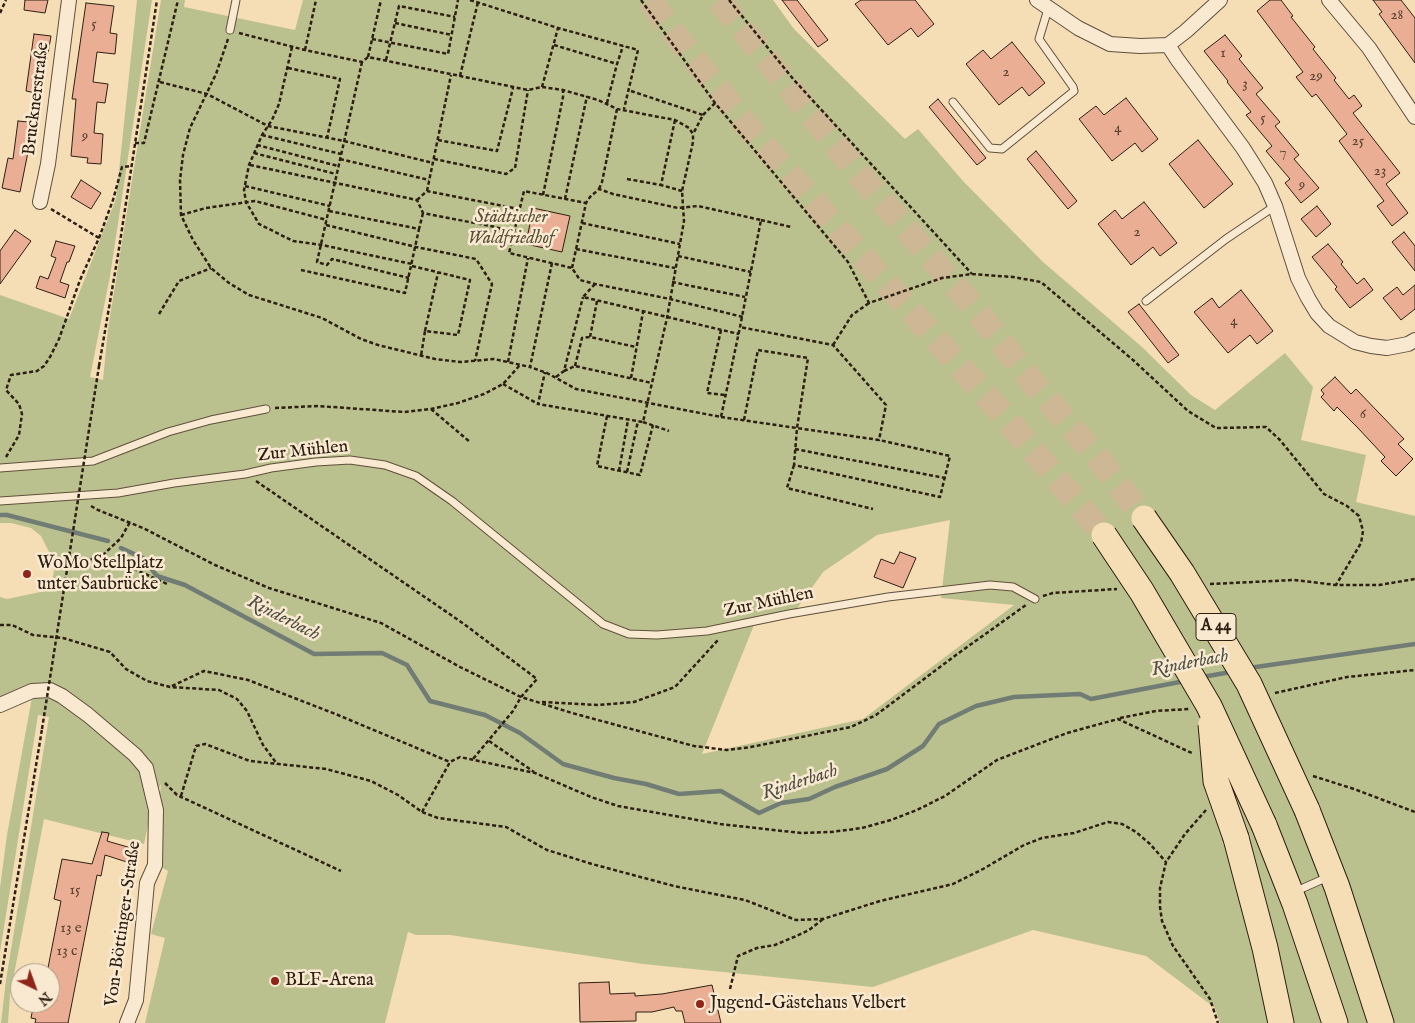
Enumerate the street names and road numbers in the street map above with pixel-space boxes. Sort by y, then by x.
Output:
street label: Brucknerstraße [19,41,55,157]
street label: Zur Mühlen [257,437,349,467]
street label: Zur Mühlen [722,583,816,623]
road number: A 44 [1196,614,1236,640]
street label: Von-Böttinger-Straße [102,840,146,1008]

